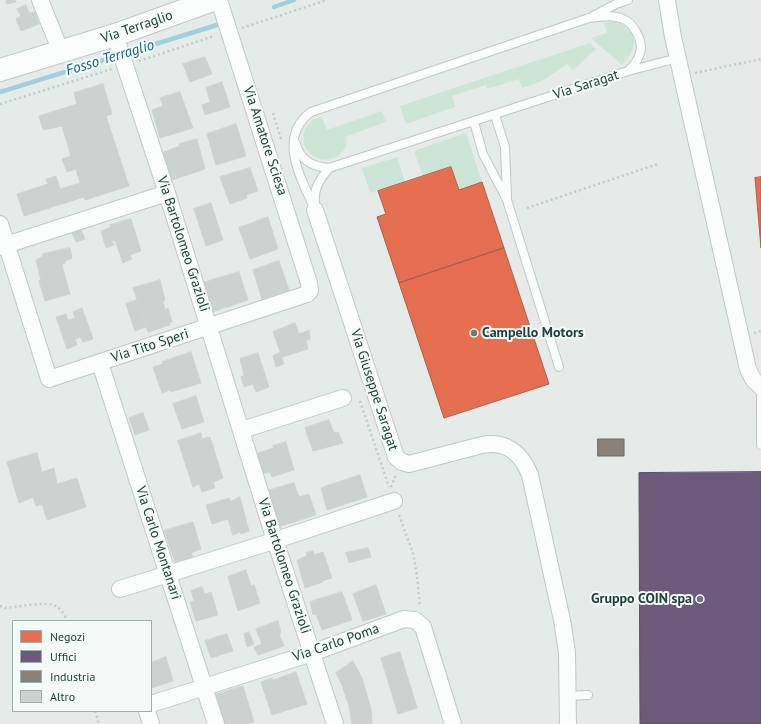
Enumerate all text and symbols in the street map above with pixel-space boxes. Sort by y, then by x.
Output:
street label: Via Terraglio [99,7,175,47]
water label: Fosso Terraglio [64,36,156,80]
street label: Via Saragat [551,67,621,103]
street label: Via Amatore Sciesa [239,84,291,198]
street label: Via Bartolomeo Grazioli [153,174,213,314]
place label: Campello Motors [482,325,584,341]
street label: Via Tito Speri [109,326,191,366]
street label: Via Giuseppe Saragat [346,327,402,453]
marker: Campello Motors [469,328,479,338]
street label: Via Carlo Montanari [132,484,184,602]
street label: Via Bartolomeo Grazioli [254,496,314,636]
place label: Gruppo COIN spa [591,591,692,607]
marker: Gruppo COIN spa [695,594,705,604]
legend [12,620,152,712]
street label: Via Carlo Poma [291,620,381,666]
text: Negozi [50,629,85,644]
text: Uffici [50,649,77,664]
text: Industria [50,669,95,684]
text: Altro [50,689,75,704]

